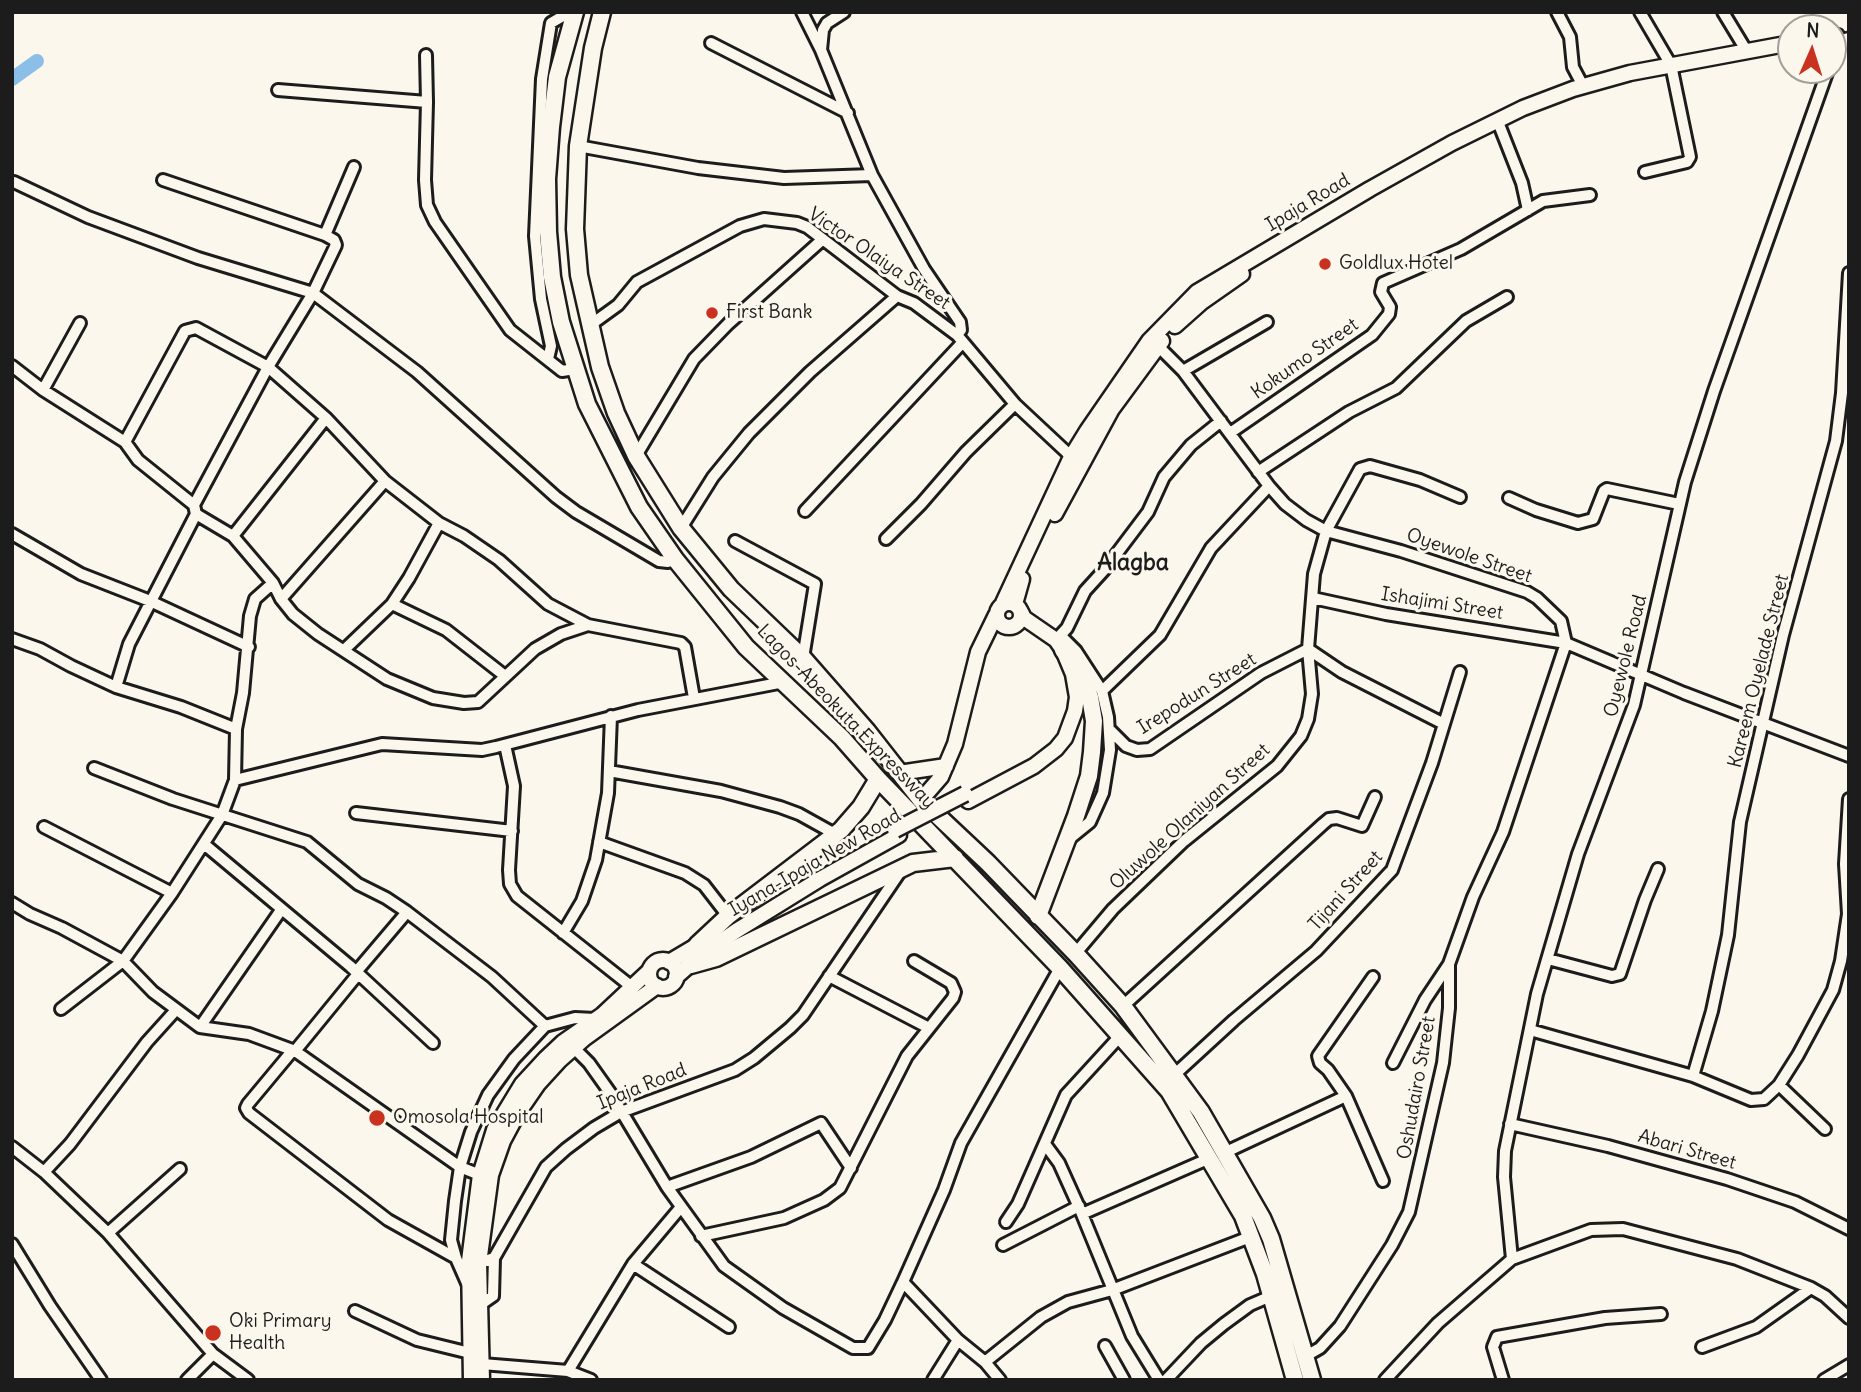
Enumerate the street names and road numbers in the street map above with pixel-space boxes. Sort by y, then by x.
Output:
street label: Ipaja Road [1262,169,1354,237]
street label: Victor Olaiya Street [804,203,954,315]
street label: Kokumo Street [1247,314,1363,404]
street label: Oyewole Street [1403,524,1535,588]
street label: Kareem Oyelade Street [1724,572,1794,770]
street label: Ishajimi Street [1379,583,1505,625]
street label: Oyewole Road [1600,593,1652,719]
street label: Lagos-Abeokuta Expressway [752,620,940,814]
street label: Irepodun Street [1133,648,1261,740]
street label: Oluwole Olaniyan Street [1105,739,1275,895]
street label: Iyana-Ipaja New Road [725,804,905,922]
street label: Tijani Street [1304,846,1388,936]
street label: Oshudairo Street [1393,1015,1441,1161]
street label: Ipaja Road [594,1059,690,1115]
street label: Abari Street [1635,1125,1739,1175]

